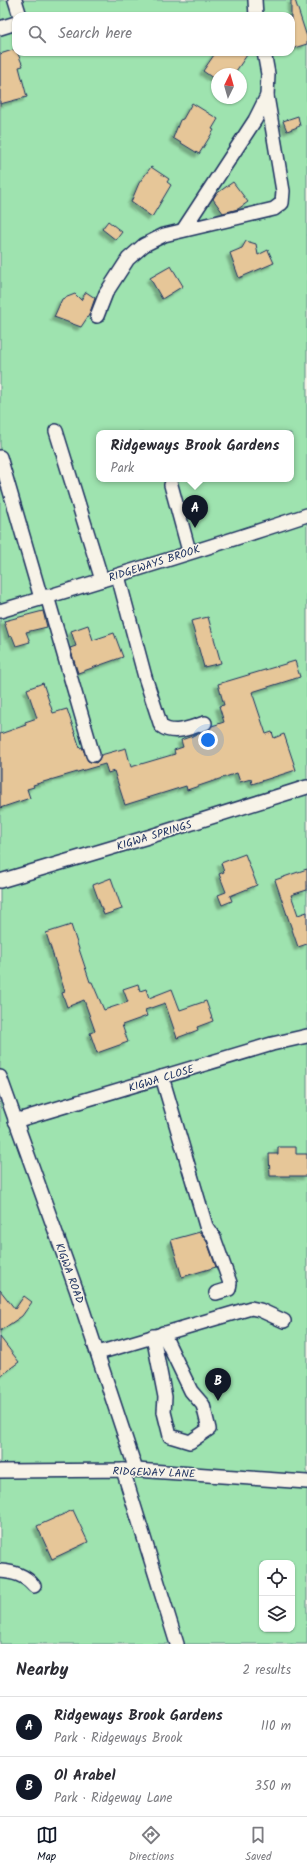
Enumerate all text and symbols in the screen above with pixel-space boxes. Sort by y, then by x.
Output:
search box [12,12,295,56]
text: Search here [58,22,132,46]
icon: search [26,23,48,45]
north arrow [211,68,247,104]
popup [96,430,294,482]
text: Ridgeways Brook Gardens [111,434,279,458]
text: Park [111,458,134,479]
pin: A [182,495,208,528]
street label: RIDGEWAYS BROOK [106,541,203,587]
your location [198,730,218,750]
street label: KIGWA SPRINGS [114,816,194,856]
street label: KIGWA CLOSE [126,1060,197,1097]
street label: KIGWA ROAD [50,1241,88,1306]
pin: B [205,1368,231,1401]
street label: RIDGEWAY LANE [112,1463,196,1483]
map controls [259,1560,295,1632]
button: locate [259,1560,295,1596]
button: layers [259,1596,295,1632]
text: Nearby [16,1657,68,1684]
text: 2 results [243,1660,291,1681]
text: Ridgeways Brook Gardens [54,1704,223,1728]
text: A [25,1716,33,1737]
text: 110 m [261,1716,291,1737]
text: Park · Ridgeways Brook [54,1728,182,1749]
text: Ol Arabel [54,1764,115,1788]
text: B [25,1776,33,1797]
text: 350 m [255,1776,291,1797]
text: Park · Ridgeway Lane [54,1788,172,1809]
tab: Map [36,1824,58,1866]
tab: Directions [129,1824,174,1866]
tab: Saved [245,1824,271,1866]

